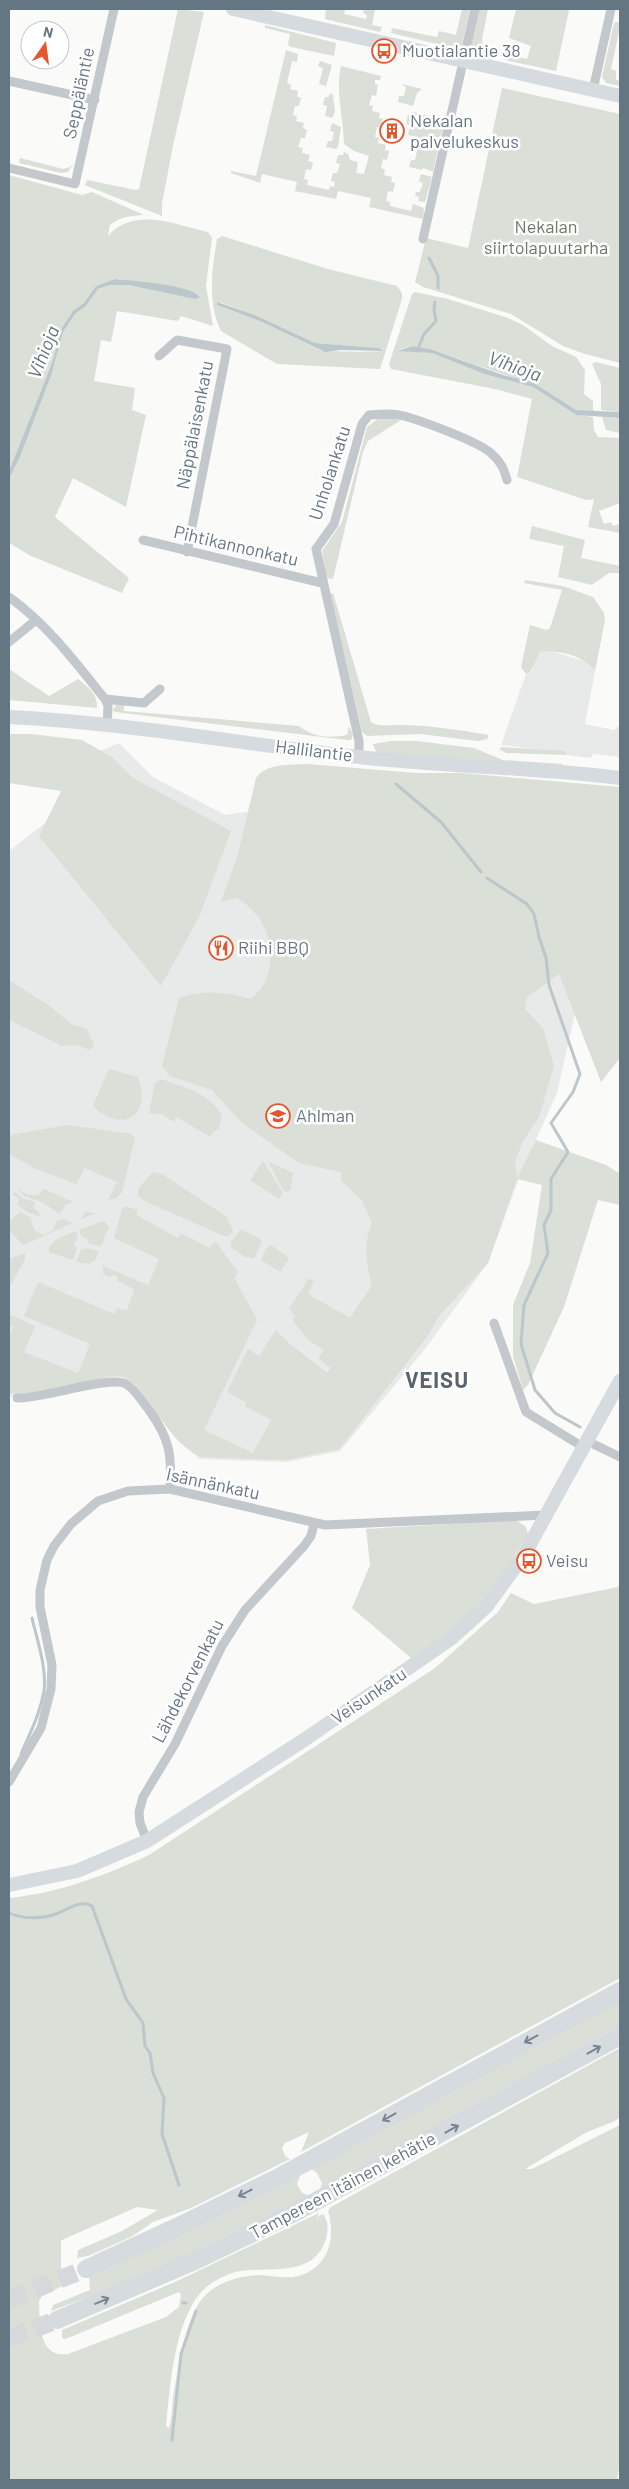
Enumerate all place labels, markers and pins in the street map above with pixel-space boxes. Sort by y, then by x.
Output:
bus stop icon: Muotialantie 38 [371,38,397,64]
place label: Muotialantie 38 [402,39,521,61]
place label: Nekalan palvelukeskus [410,109,519,152]
building icon: Nekalan palvelukeskus [379,118,405,144]
restaurant icon: Riihi BBQ [208,935,234,961]
place label: Riihi BBQ [238,936,309,958]
school or university icon: Ahlman [265,1103,291,1129]
place label: Ahlman [296,1104,355,1126]
bus stop icon: Veisu [516,1548,542,1574]
place label: Veisu [546,1549,588,1571]

